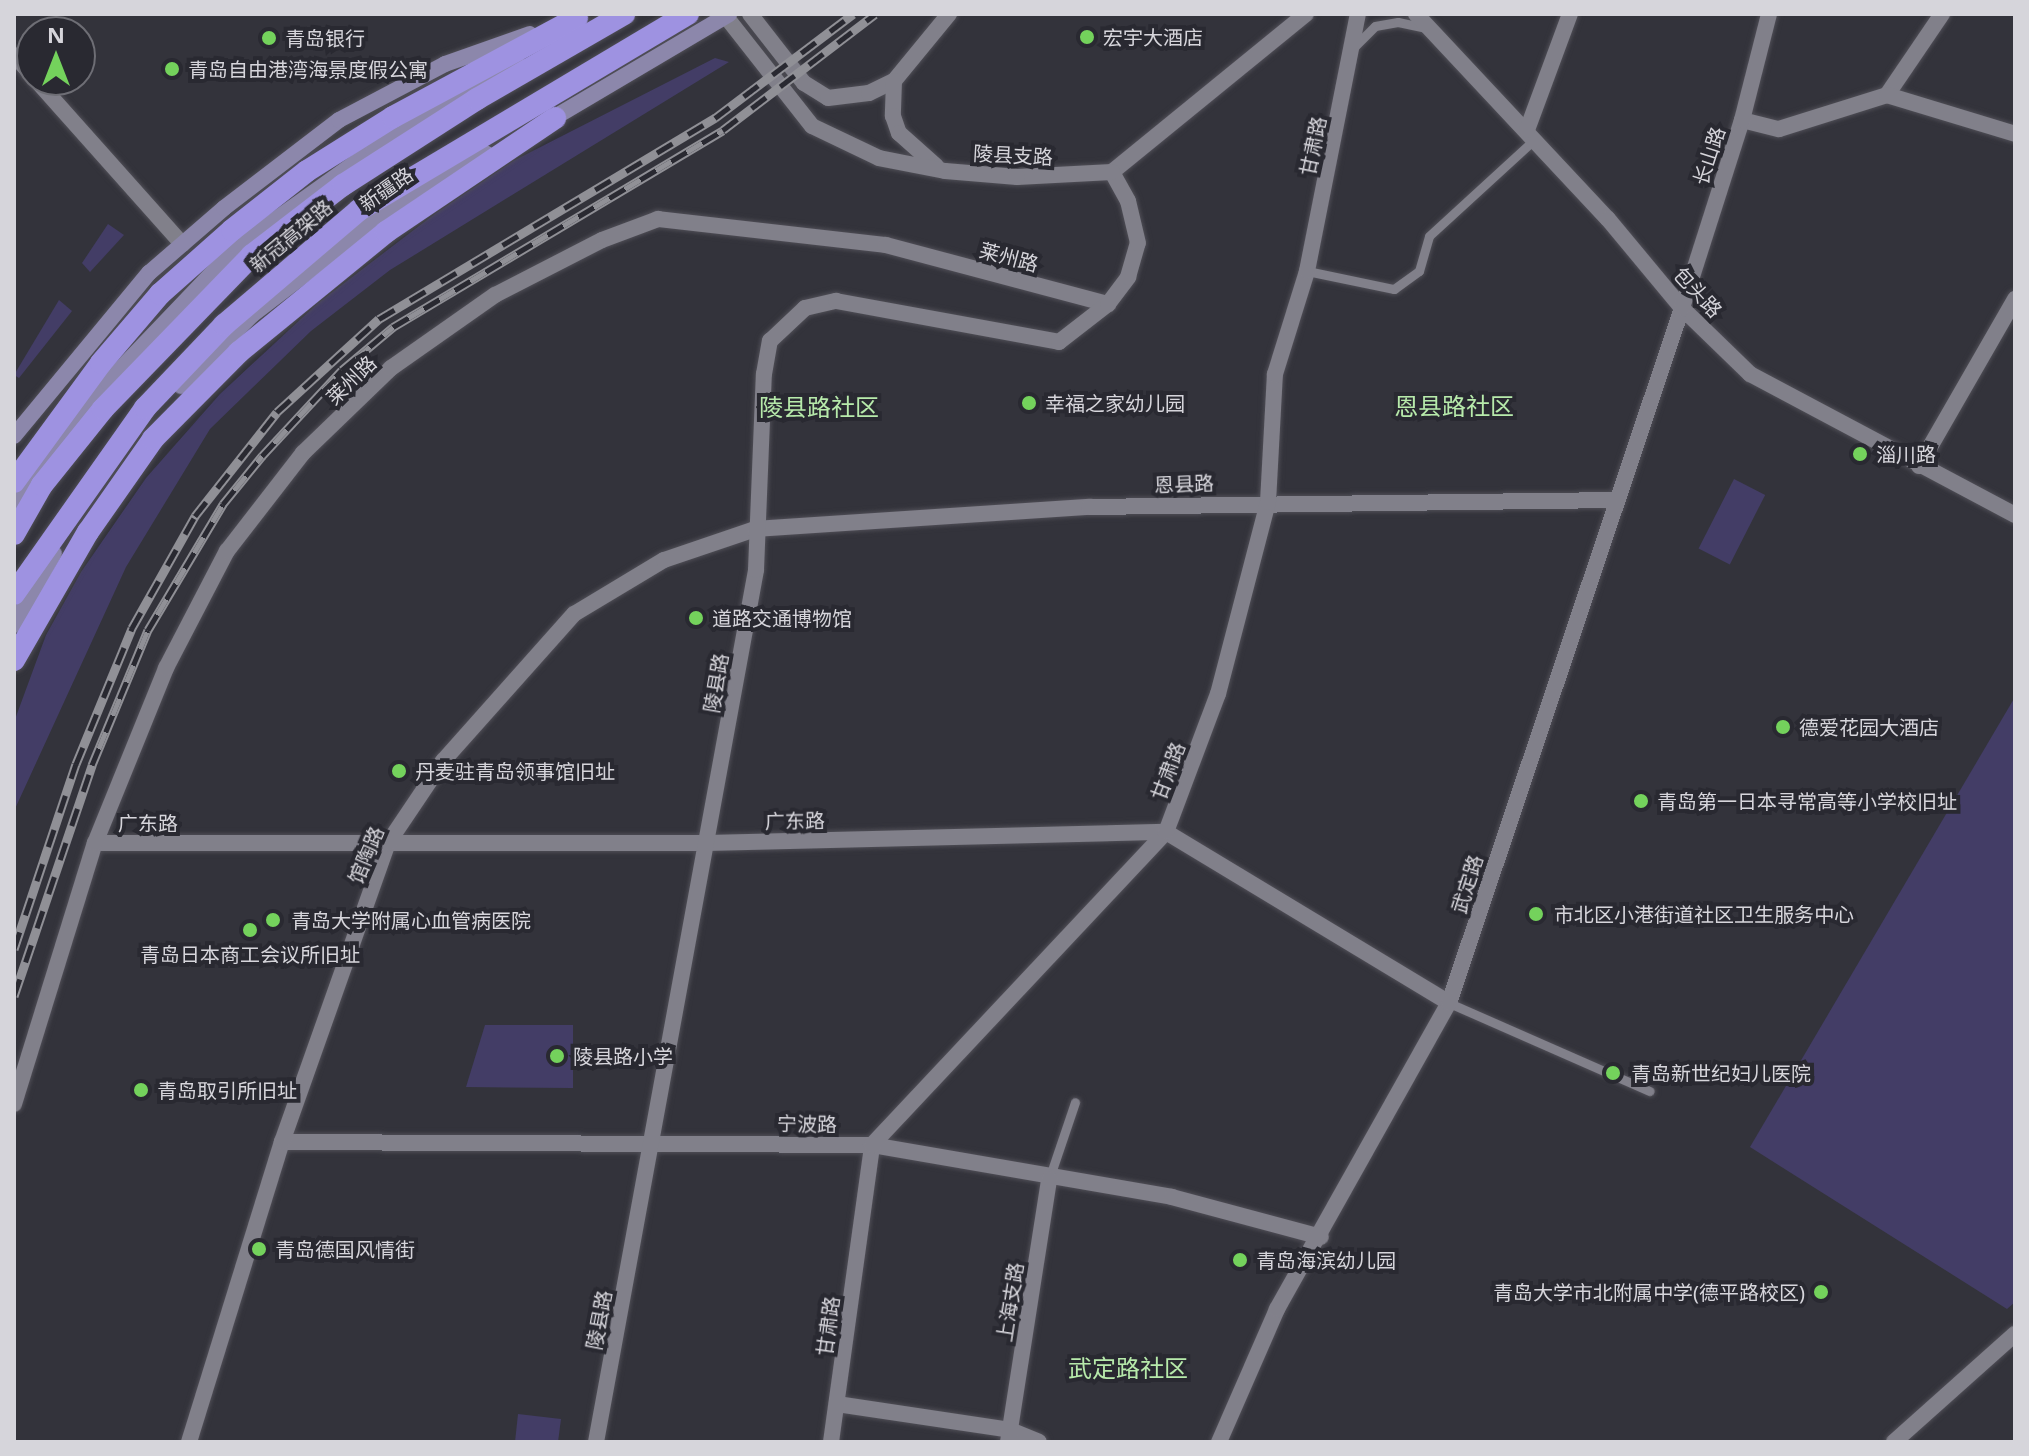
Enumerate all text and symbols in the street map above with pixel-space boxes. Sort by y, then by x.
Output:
north arrow [16,16,96,96]
text: N [47,19,65,49]
place label: 宏宇大酒店 [1103,25,1203,49]
place label: 青岛银行 [285,26,365,50]
marker: 宏宇大酒店 [1078,28,1096,46]
marker: 青岛银行 [260,29,278,47]
place label: 青岛自由港湾海景度假公寓 [188,57,428,81]
marker: 青岛自由港湾海景度假公寓 [163,60,181,78]
street label: 甘肃路 [1295,114,1331,178]
street label: 长山路 [1688,124,1730,188]
street label: 陵县支路 [972,141,1054,169]
street label: 新疆路 [355,162,417,216]
street label: 新冠高架路 [245,195,337,277]
street label: 莱州路 [977,238,1041,276]
street label: 包头路 [1669,262,1727,322]
street label: 莱州路 [321,351,381,409]
place label: 幸福之家幼儿园 [1045,391,1185,415]
district label: 恩县路社区 [1394,392,1514,420]
district label: 陵县路社区 [759,393,879,421]
marker: 幸福之家幼儿园 [1020,394,1038,412]
place label: 淄川路 [1876,442,1936,466]
marker: 淄川路 [1851,445,1869,463]
street label: 恩县路 [1154,471,1214,497]
place label: 道路交通博物馆 [712,606,852,630]
marker: 道路交通博物馆 [687,609,705,627]
street label: 陵县路 [699,651,733,715]
place label: 德爱花园大酒店 [1799,715,1939,739]
marker: 德爱花园大酒店 [1774,718,1792,736]
street label: 甘肃路 [1146,739,1190,803]
place label: 丹麦驻青岛领事馆旧址 [415,759,615,783]
marker: 丹麦驻青岛领事馆旧址 [390,762,408,780]
place label: 青岛第一日本寻常高等小学校旧址 [1657,789,1957,813]
marker: 青岛第一日本寻常高等小学校旧址 [1632,792,1650,810]
street label: 广东路 [765,808,825,834]
street label: 广东路 [118,811,178,835]
street label: 馆陶路 [343,823,389,887]
street label: 武定路 [1446,852,1488,916]
place label: 市北区小港街道社区卫生服务中心 [1554,902,1854,926]
marker: 市北区小港街道社区卫生服务中心 [1525,903,1547,925]
place label: 青岛大学附属心血管病医院 [291,908,531,932]
marker: 青岛大学附属心血管病医院 [262,909,284,931]
marker: 青岛日本商工会议所旧址 [241,921,259,939]
place label: 青岛日本商工会议所旧址 [140,942,360,966]
place label: 陵县路小学 [573,1044,673,1068]
marker: 陵县路小学 [548,1047,566,1065]
place label: 青岛新世纪妇儿医院 [1631,1061,1811,1085]
marker: 青岛新世纪妇儿医院 [1602,1062,1624,1084]
place label: 青岛取引所旧址 [157,1078,297,1102]
marker: 青岛取引所旧址 [132,1081,150,1099]
street label: 宁波路 [777,1111,837,1137]
place label: 青岛德国风情街 [275,1237,415,1261]
marker: 青岛德国风情街 [250,1240,268,1258]
place label: 青岛海滨幼儿园 [1256,1248,1396,1272]
marker: 青岛海滨幼儿园 [1231,1251,1249,1269]
street label: 上海支路 [992,1261,1028,1343]
place label: 青岛大学市北附属中学(德平路校区) [1493,1280,1805,1304]
marker: 青岛大学市北附属中学(德平路校区) [1812,1283,1830,1301]
street label: 陵县路 [581,1288,617,1352]
street label: 甘肃路 [812,1295,844,1357]
district label: 武定路社区 [1068,1354,1188,1382]

